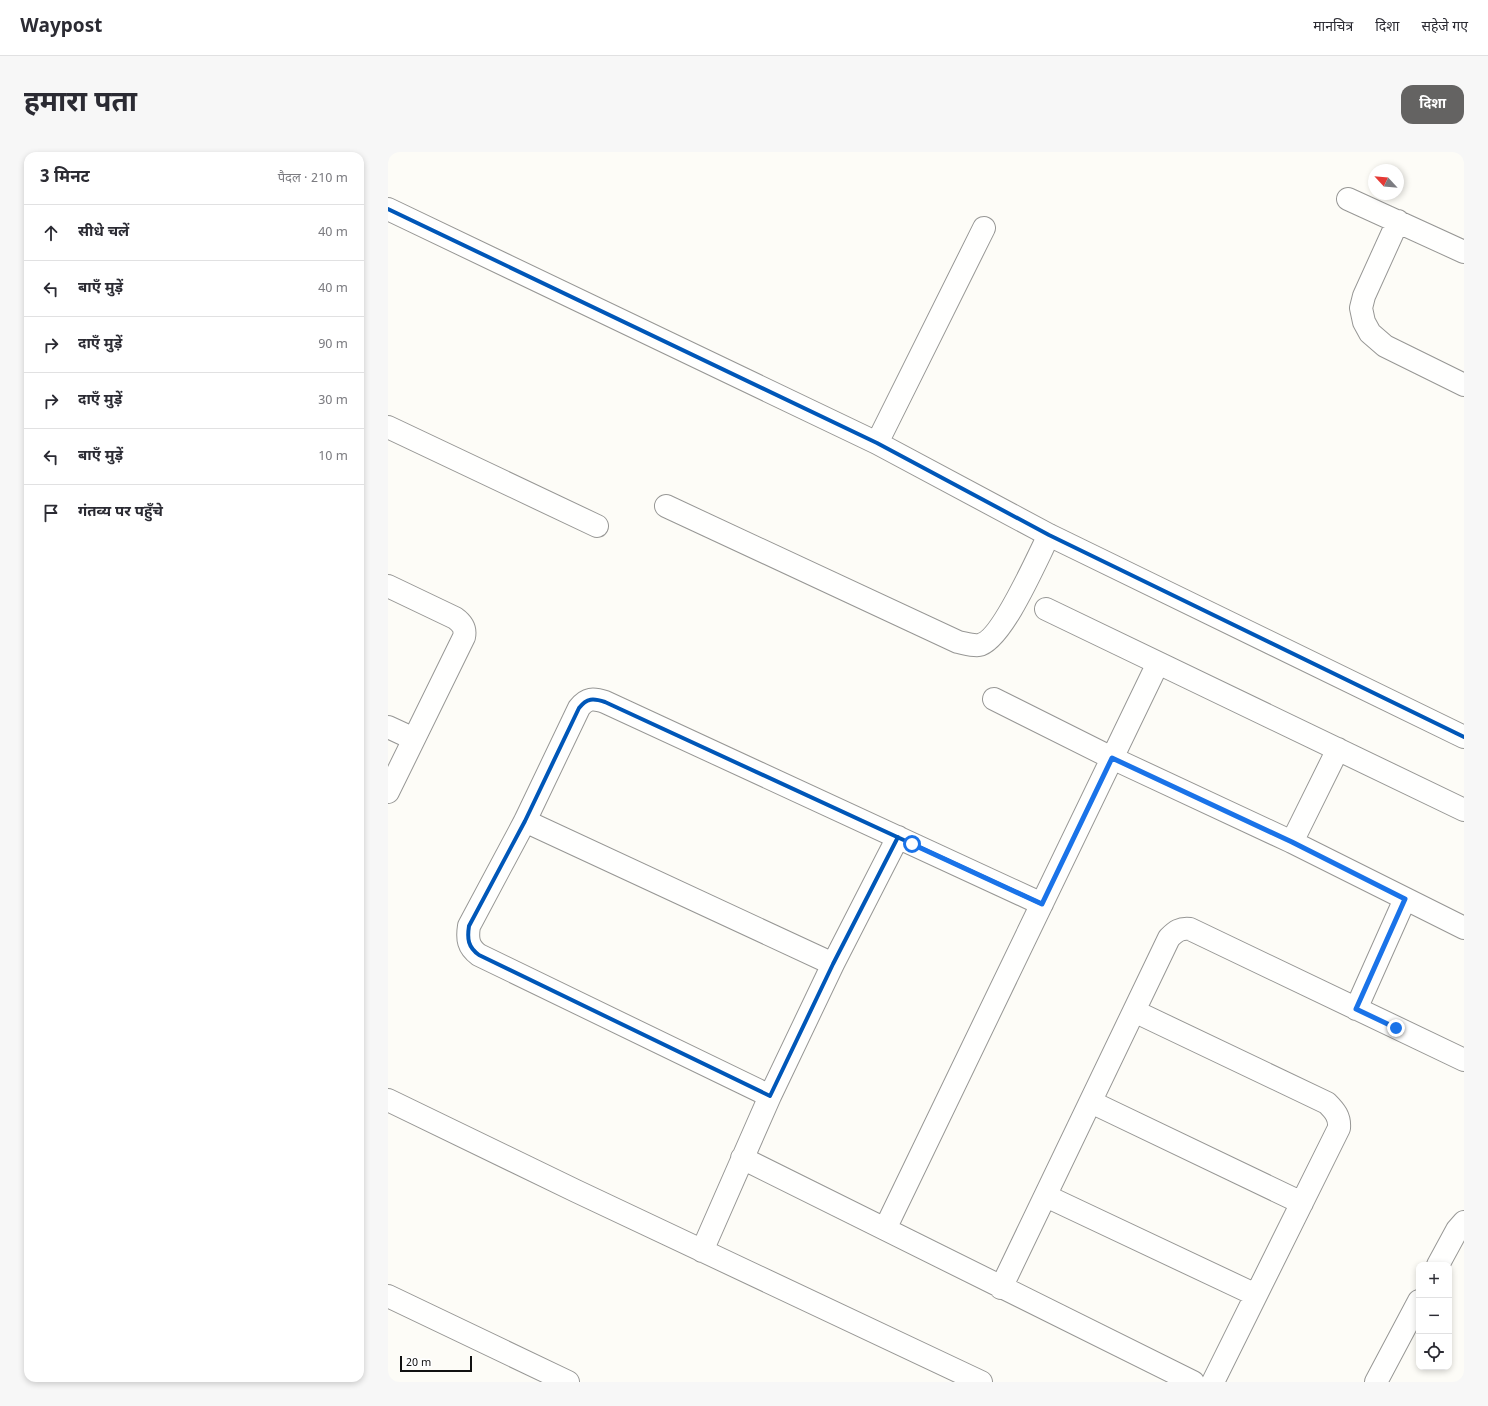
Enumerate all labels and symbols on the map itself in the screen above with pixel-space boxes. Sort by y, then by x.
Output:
north arrow [1368,164,1404,200]
route start [903,835,921,853]
route end [1387,1019,1405,1037]
scale bar [400,1354,472,1373]

